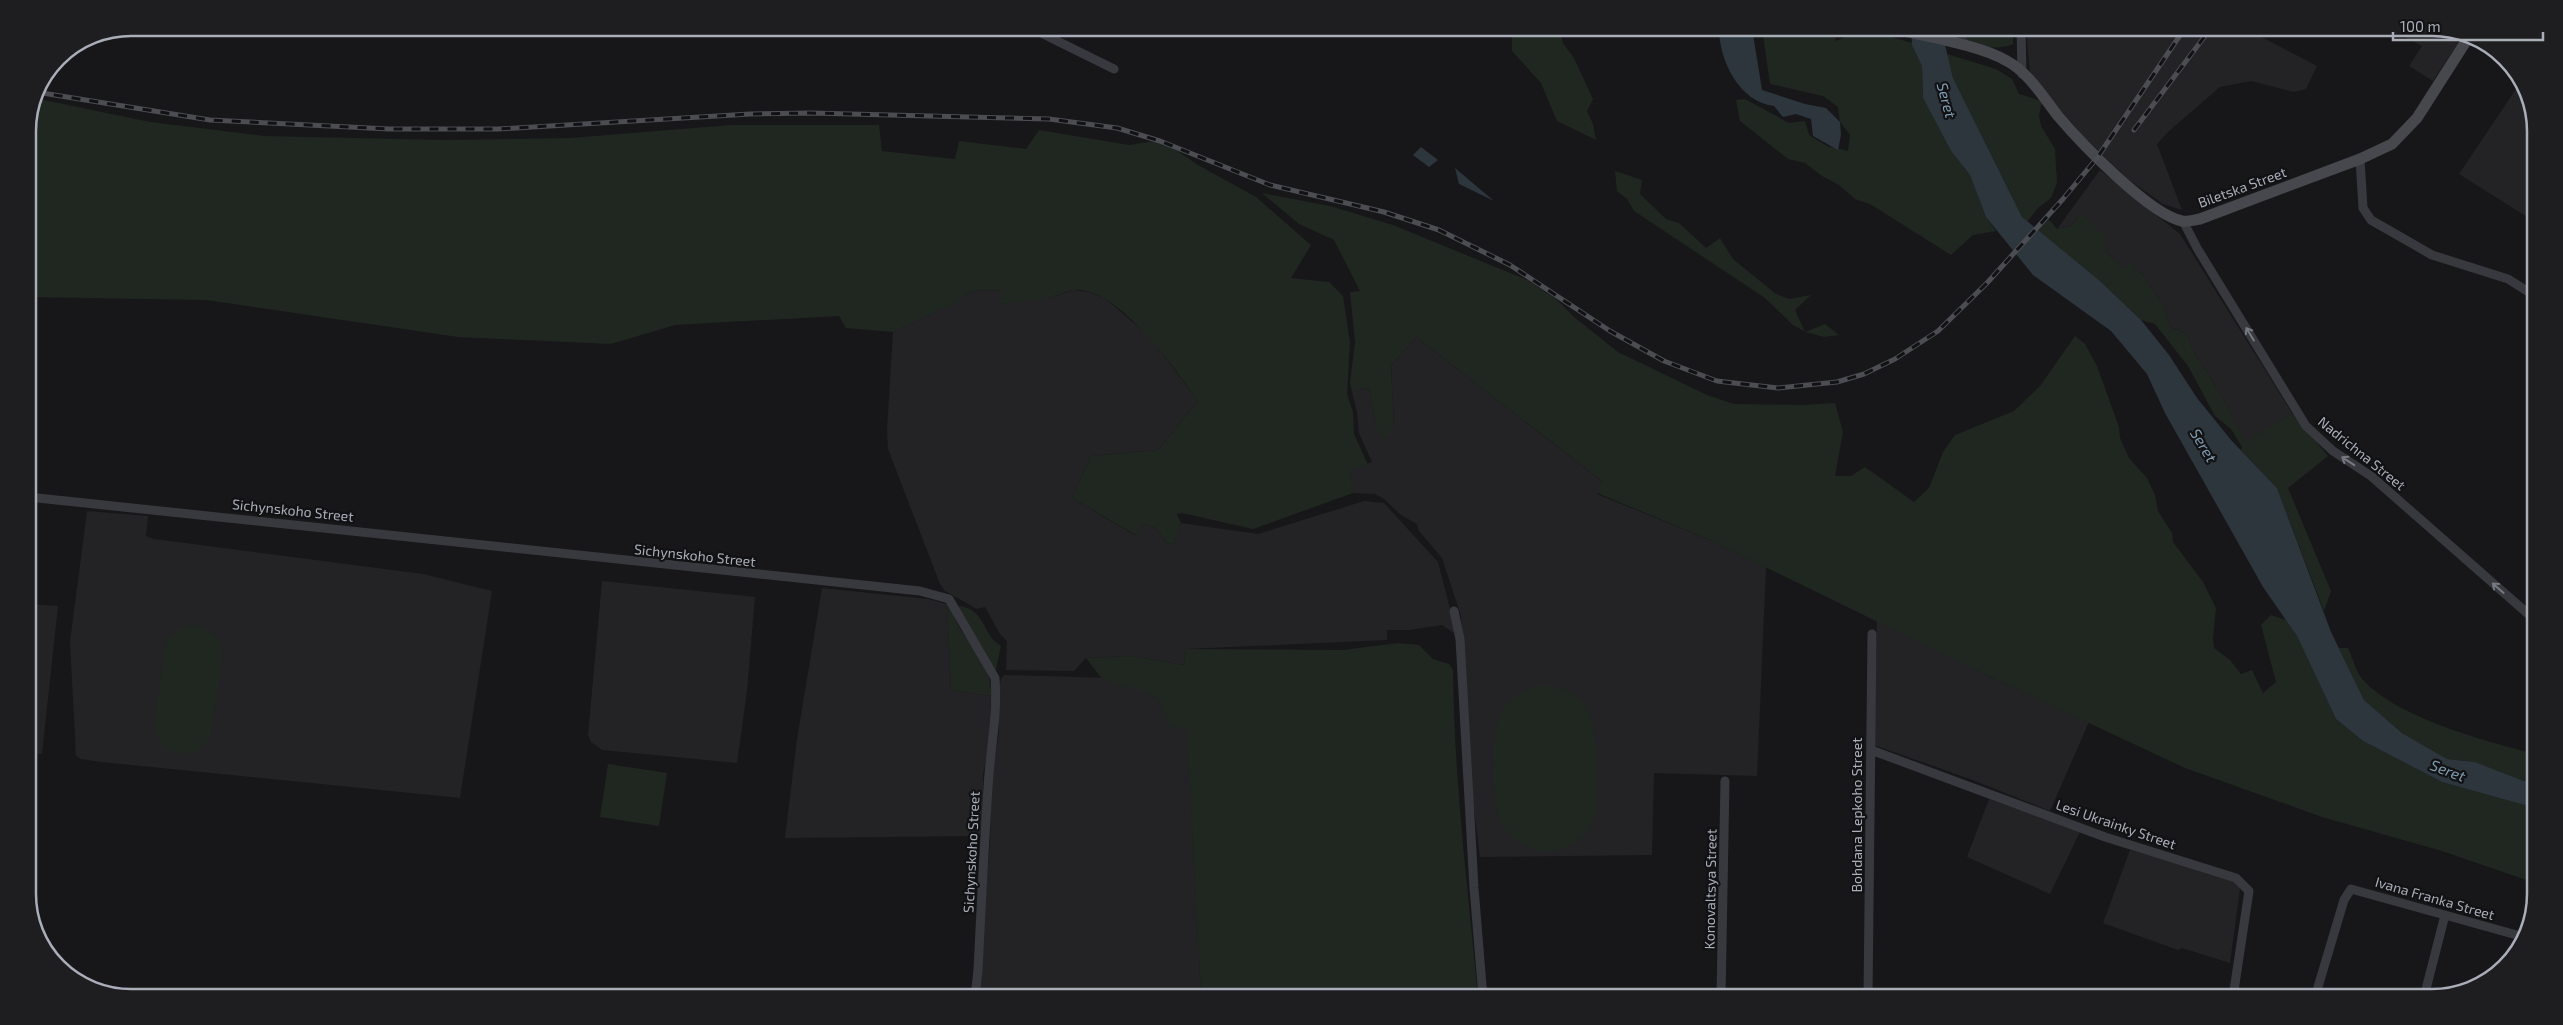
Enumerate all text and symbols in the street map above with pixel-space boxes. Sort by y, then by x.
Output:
scale bar [2393,10,2543,42]
text: 100 m [2400,17,2441,35]
water label: Seret [1934,80,1960,120]
street label: Biletska Street [2195,163,2289,211]
one-way arrow [2244,327,2254,341]
street label: Nadrichna Street [2315,413,2409,493]
water label: Seret [2187,425,2221,465]
one-way arrow [2341,455,2355,466]
street label: Sichynskoho Street [231,495,355,525]
street label: Sichynskoho Street [633,540,757,570]
one-way arrow [2492,582,2505,594]
street label: Bohdana Lepkoho Street [1848,737,1865,893]
water label: Seret [2428,755,2468,785]
street label: Sichynskoho Street [959,791,983,913]
street label: Lesi Ukrainky Street [2054,795,2178,853]
street label: Konovaltsya Street [1700,829,1720,949]
street label: Ivana Franka Street [2373,873,2497,923]

